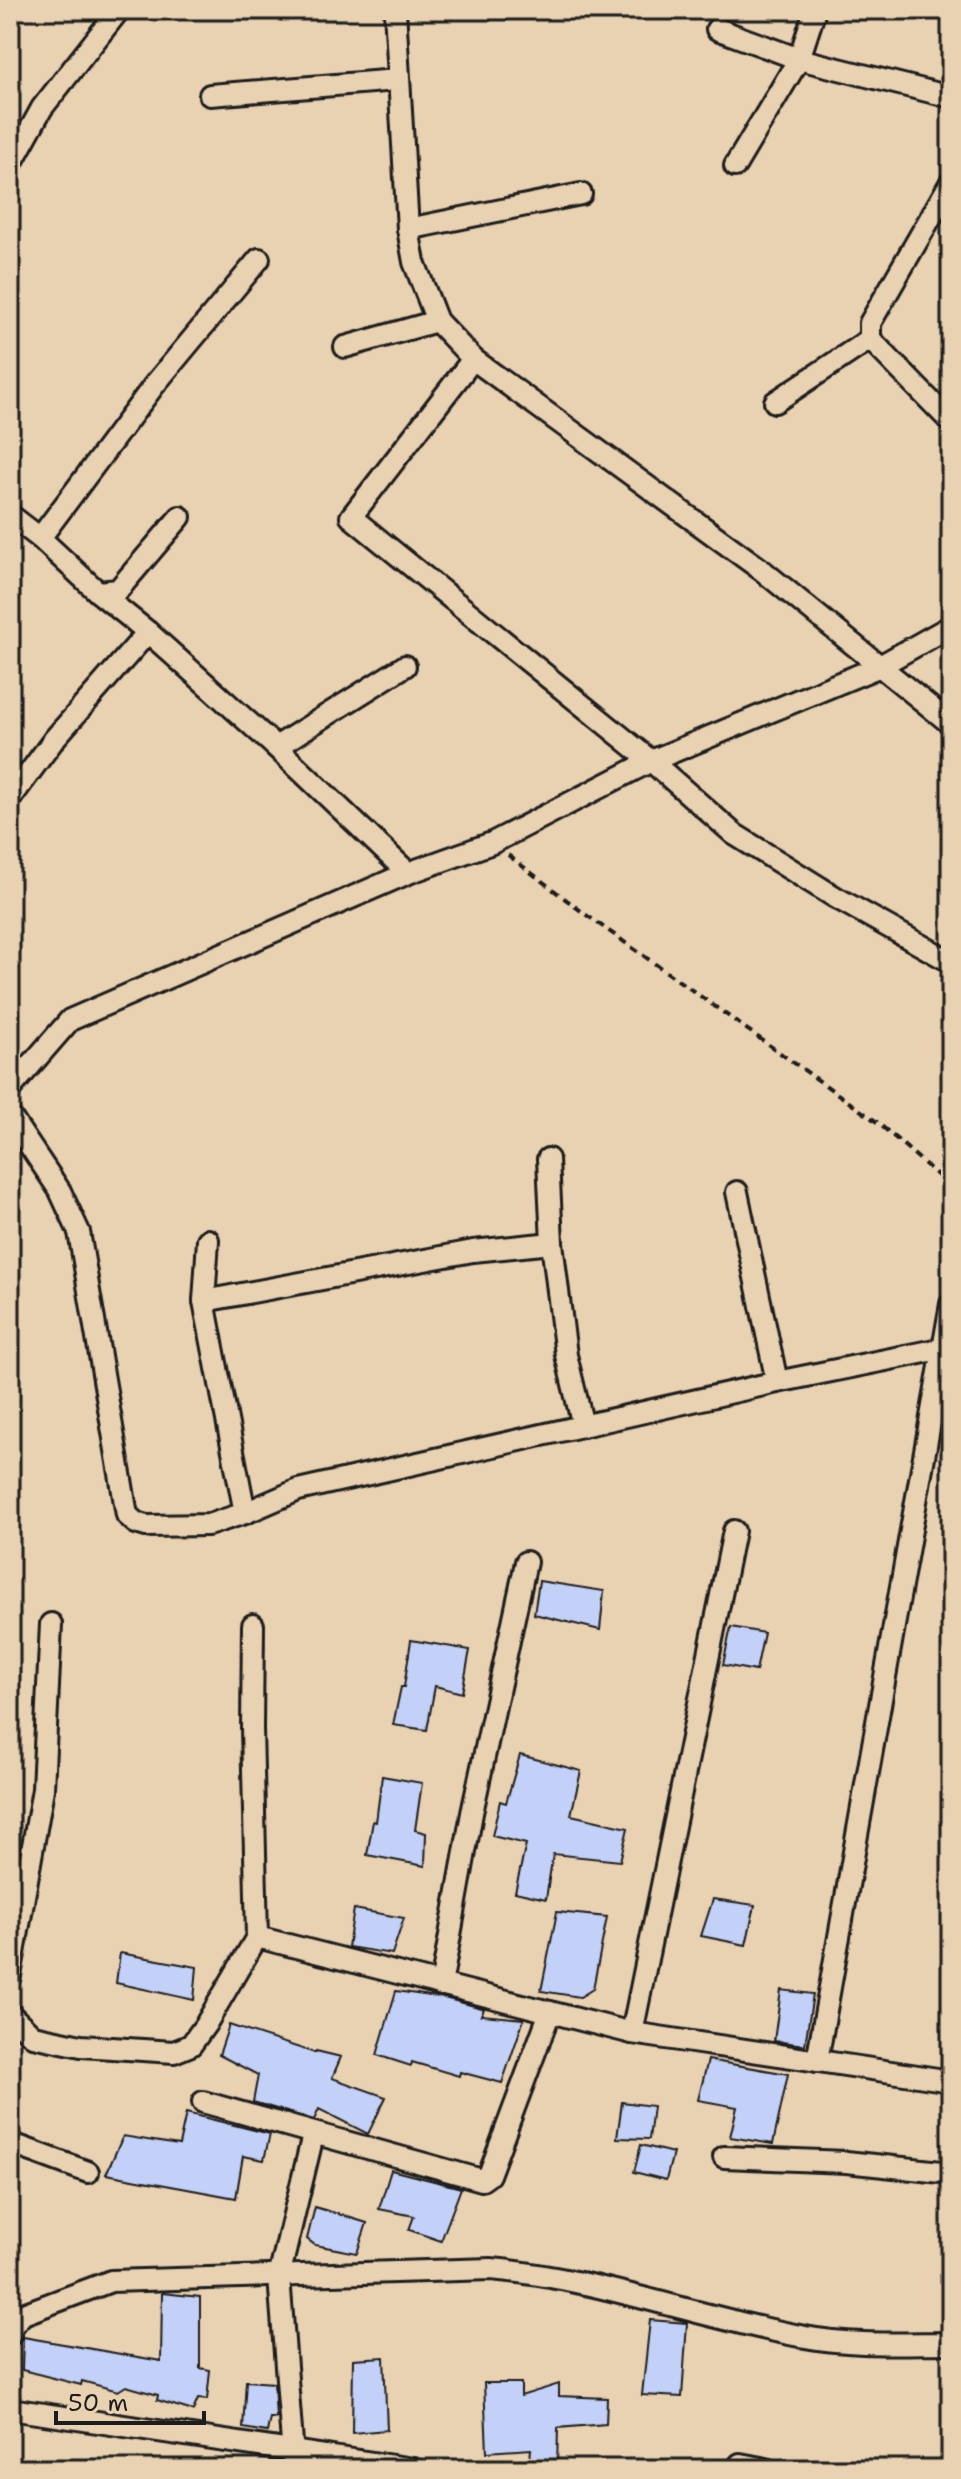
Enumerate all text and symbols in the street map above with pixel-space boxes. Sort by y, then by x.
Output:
scale bar [56,2375,204,2425]
text: 50 m [68,2387,128,2419]

